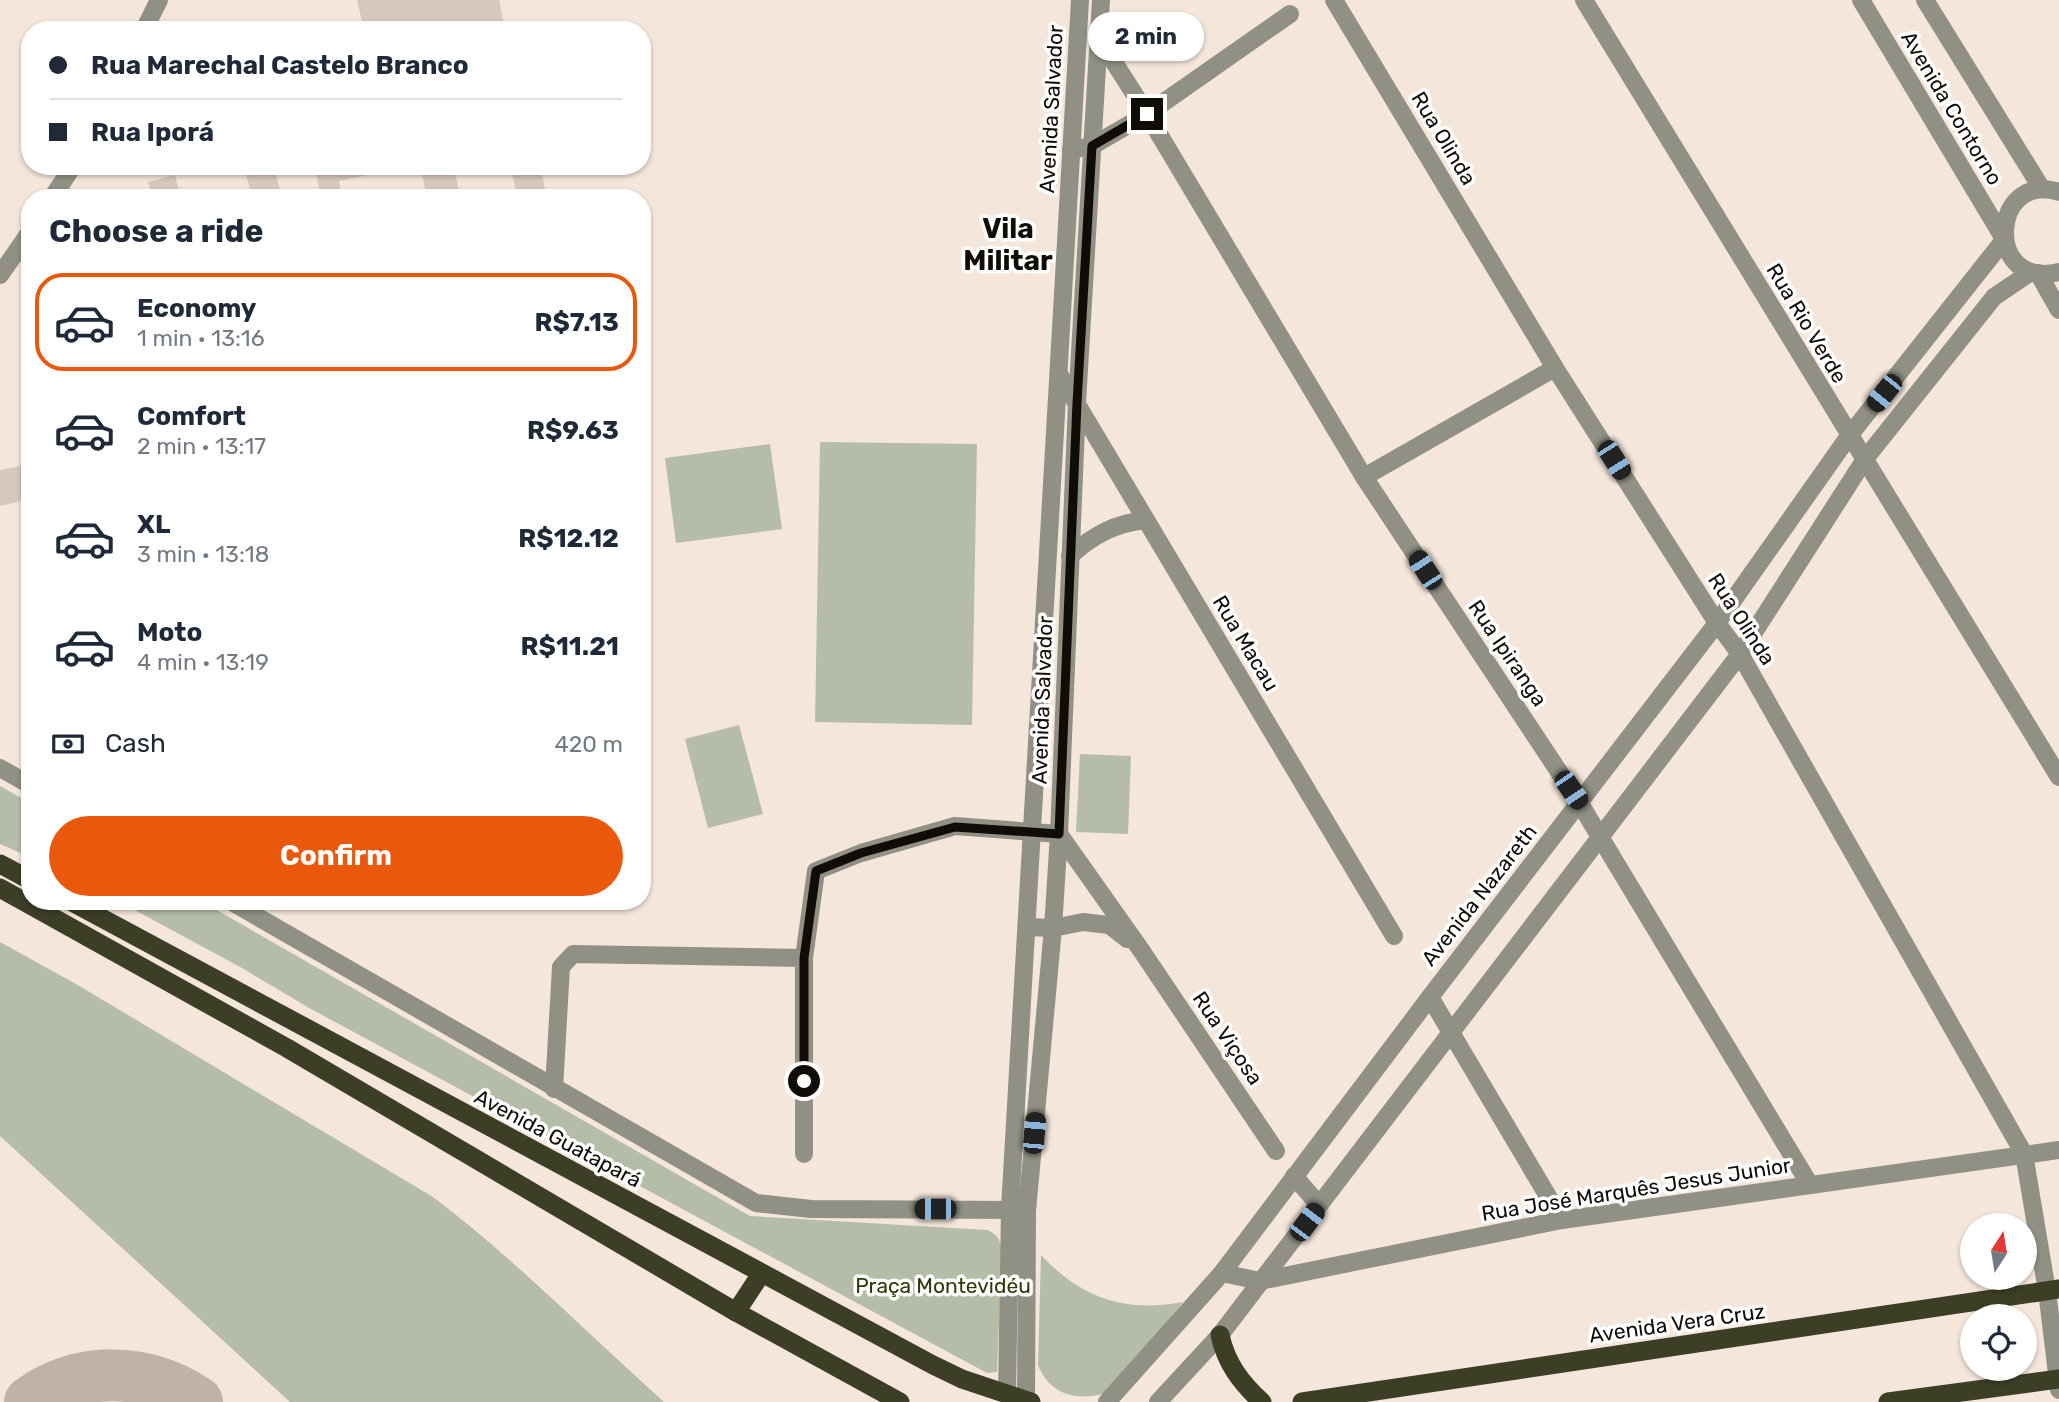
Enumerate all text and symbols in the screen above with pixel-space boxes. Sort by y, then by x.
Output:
callout: 2 min [1089,12,1205,61]
text: 2 min [1115,22,1177,50]
street label: Avenida Salvador [1034,24,1068,194]
street label: Avenida Contorno [1896,27,2008,189]
text: Rua Marechal Castelo Branco [91,50,469,81]
street label: Rua Olinda [1406,87,1482,189]
route end [1131,98,1163,130]
text: Rua Iporá [91,117,214,148]
text: Choose a ride [49,212,263,250]
district label: Vila Militar [963,212,1053,277]
street label: Rua Rio Verde [1762,259,1852,387]
icon: car [53,291,116,354]
text: Economy [137,293,256,324]
text: R$7.13 [534,307,619,338]
text: 1 min · 13:16 [137,324,265,352]
car [1863,370,1906,416]
icon: car [53,399,116,462]
text: Comfort [137,401,246,432]
text: R$9.63 [527,415,619,446]
text: 2 min · 13:17 [137,432,266,460]
car [1594,437,1635,483]
icon: car [53,507,116,570]
text: XL [137,509,170,540]
text: R$12.12 [518,523,619,554]
text: 3 min · 13:18 [137,540,269,568]
car [1405,547,1446,593]
street label: Rua Olinda [1703,568,1781,670]
street label: Rua Macau [1208,591,1284,695]
street label: Rua Ipiranga [1463,595,1553,711]
icon: car [53,615,116,678]
street label: Avenida Salvador [1027,615,1057,785]
text: Moto [137,617,202,648]
text: R$11.21 [521,631,619,662]
text: 4 min · 13:19 [137,648,269,676]
icon: cash [49,725,87,763]
text: Cash [105,728,166,759]
text: 420 m [555,730,623,758]
car [1551,767,1592,813]
button: Confirm [49,816,623,896]
street label: Avenida Nazareth [1416,819,1542,971]
street label: Rua Viçosa [1188,987,1268,1089]
route start [788,1065,820,1097]
street label: Avenida Guatapará [470,1083,646,1193]
car [1022,1111,1047,1155]
street label: Rua José Marquês Jesus Junior [1480,1152,1792,1226]
car [915,1199,957,1220]
car [1286,1199,1329,1245]
north arrow [1960,1213,2037,1290]
map controls [1960,1213,2037,1381]
park label: Praça Montevidéu [855,1273,1031,1298]
street label: Avenida Vera Cruz [1588,1298,1766,1348]
button: locate [1960,1304,2037,1381]

